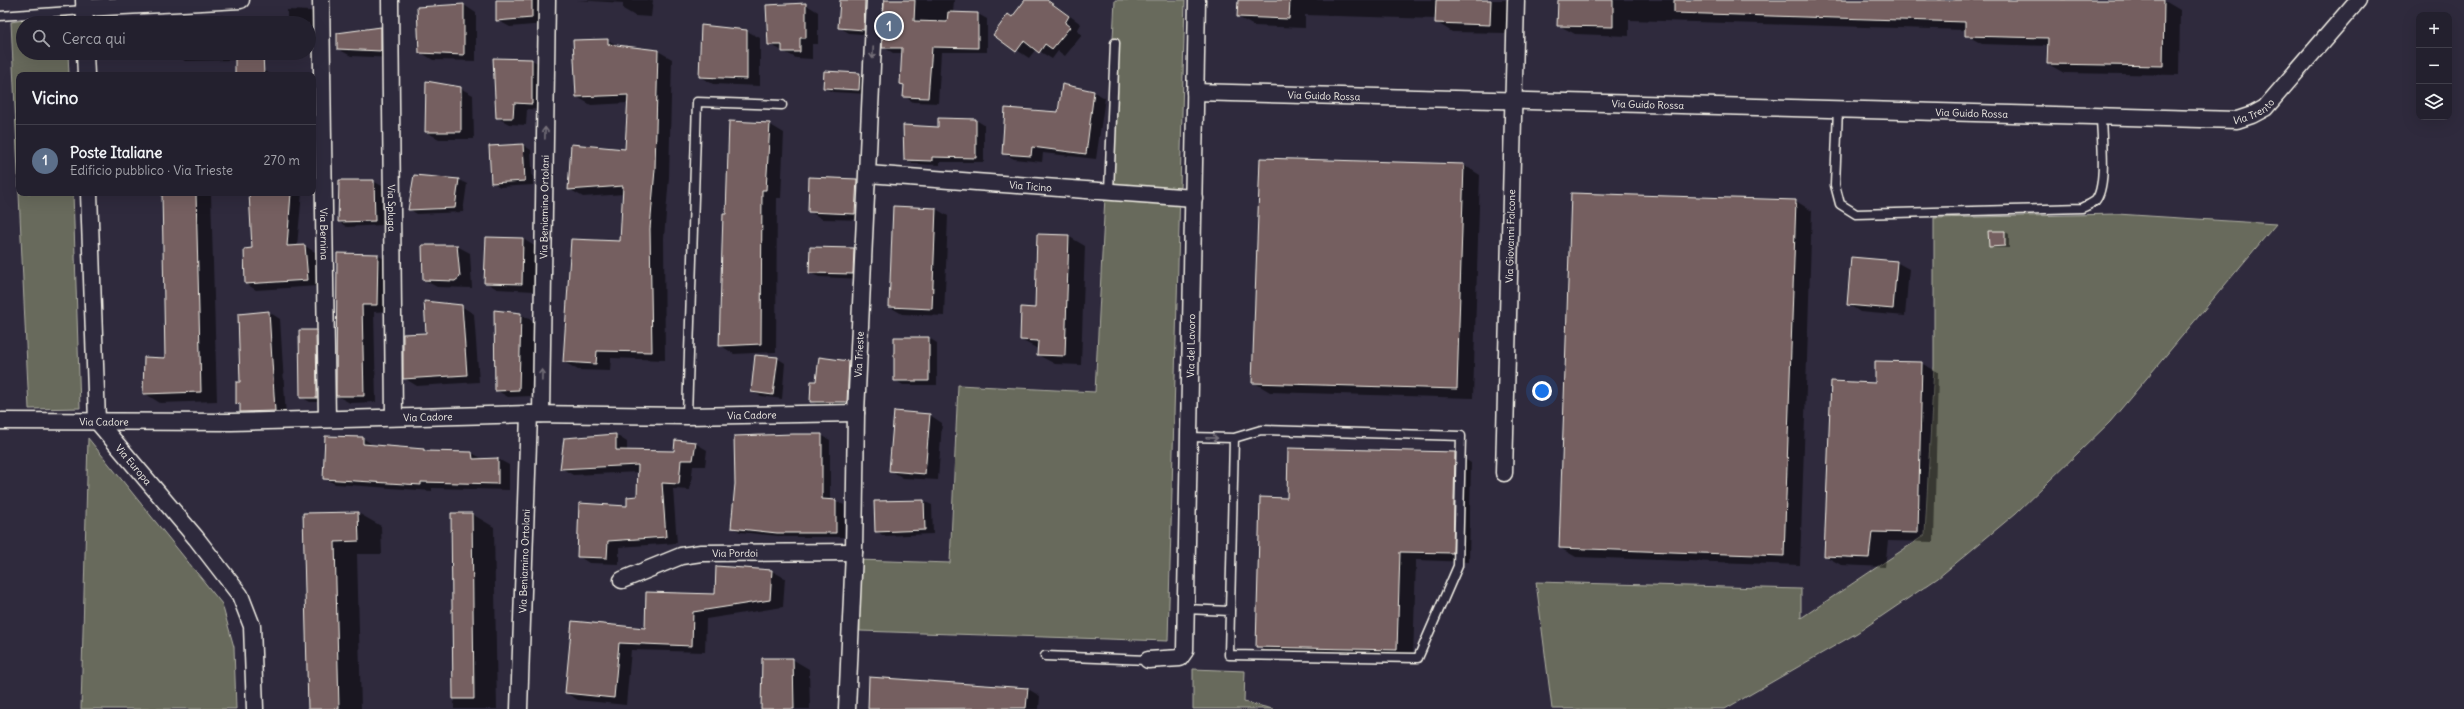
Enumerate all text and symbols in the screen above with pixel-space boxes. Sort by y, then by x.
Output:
pin: 1 [876,11,902,41]
map controls [2416,12,2452,120]
button: + [2416,12,2452,48]
search box [16,16,316,60]
icon: search [30,27,52,49]
text: Cerca qui [62,29,126,48]
one-way arrow [869,46,877,59]
button: − [2416,48,2452,84]
button: layers [2416,84,2452,120]
text: Vicino [32,87,78,109]
street label: Via Guido Rossa [1287,88,1361,103]
street label: Via Trento [2233,95,2277,127]
street label: Via Guido Rossa [1611,97,1685,112]
street label: Via Guido Rossa [1935,105,2008,120]
one-way arrow [541,127,549,140]
text: Poste Italiane [70,143,162,162]
text: 1 [42,152,48,169]
text: 270 m [263,152,300,169]
street label: Via Beniamino Ortolani [537,155,551,259]
text: Edificio pubblico · Via Trieste [70,162,233,179]
street label: Via Ticino [1009,178,1053,194]
street label: Via Spluga [385,184,399,232]
street label: Via Giovanni Falcone [1502,189,1518,283]
street label: Via Bernina [317,208,331,260]
street label: Via del Lavoro [1184,313,1198,378]
street label: Via Trieste [851,331,866,378]
one-way arrow [538,369,546,382]
your location [1532,381,1552,401]
street label: Via Cadore [727,408,777,422]
street label: Via Cadore [403,410,453,424]
street label: Via Cadore [79,415,129,428]
one-way arrow [1205,434,1218,441]
street label: Via Europa [113,441,155,488]
street label: Via Beniamino Ortolani [516,509,532,613]
street label: Via Pordoi [712,546,758,559]

